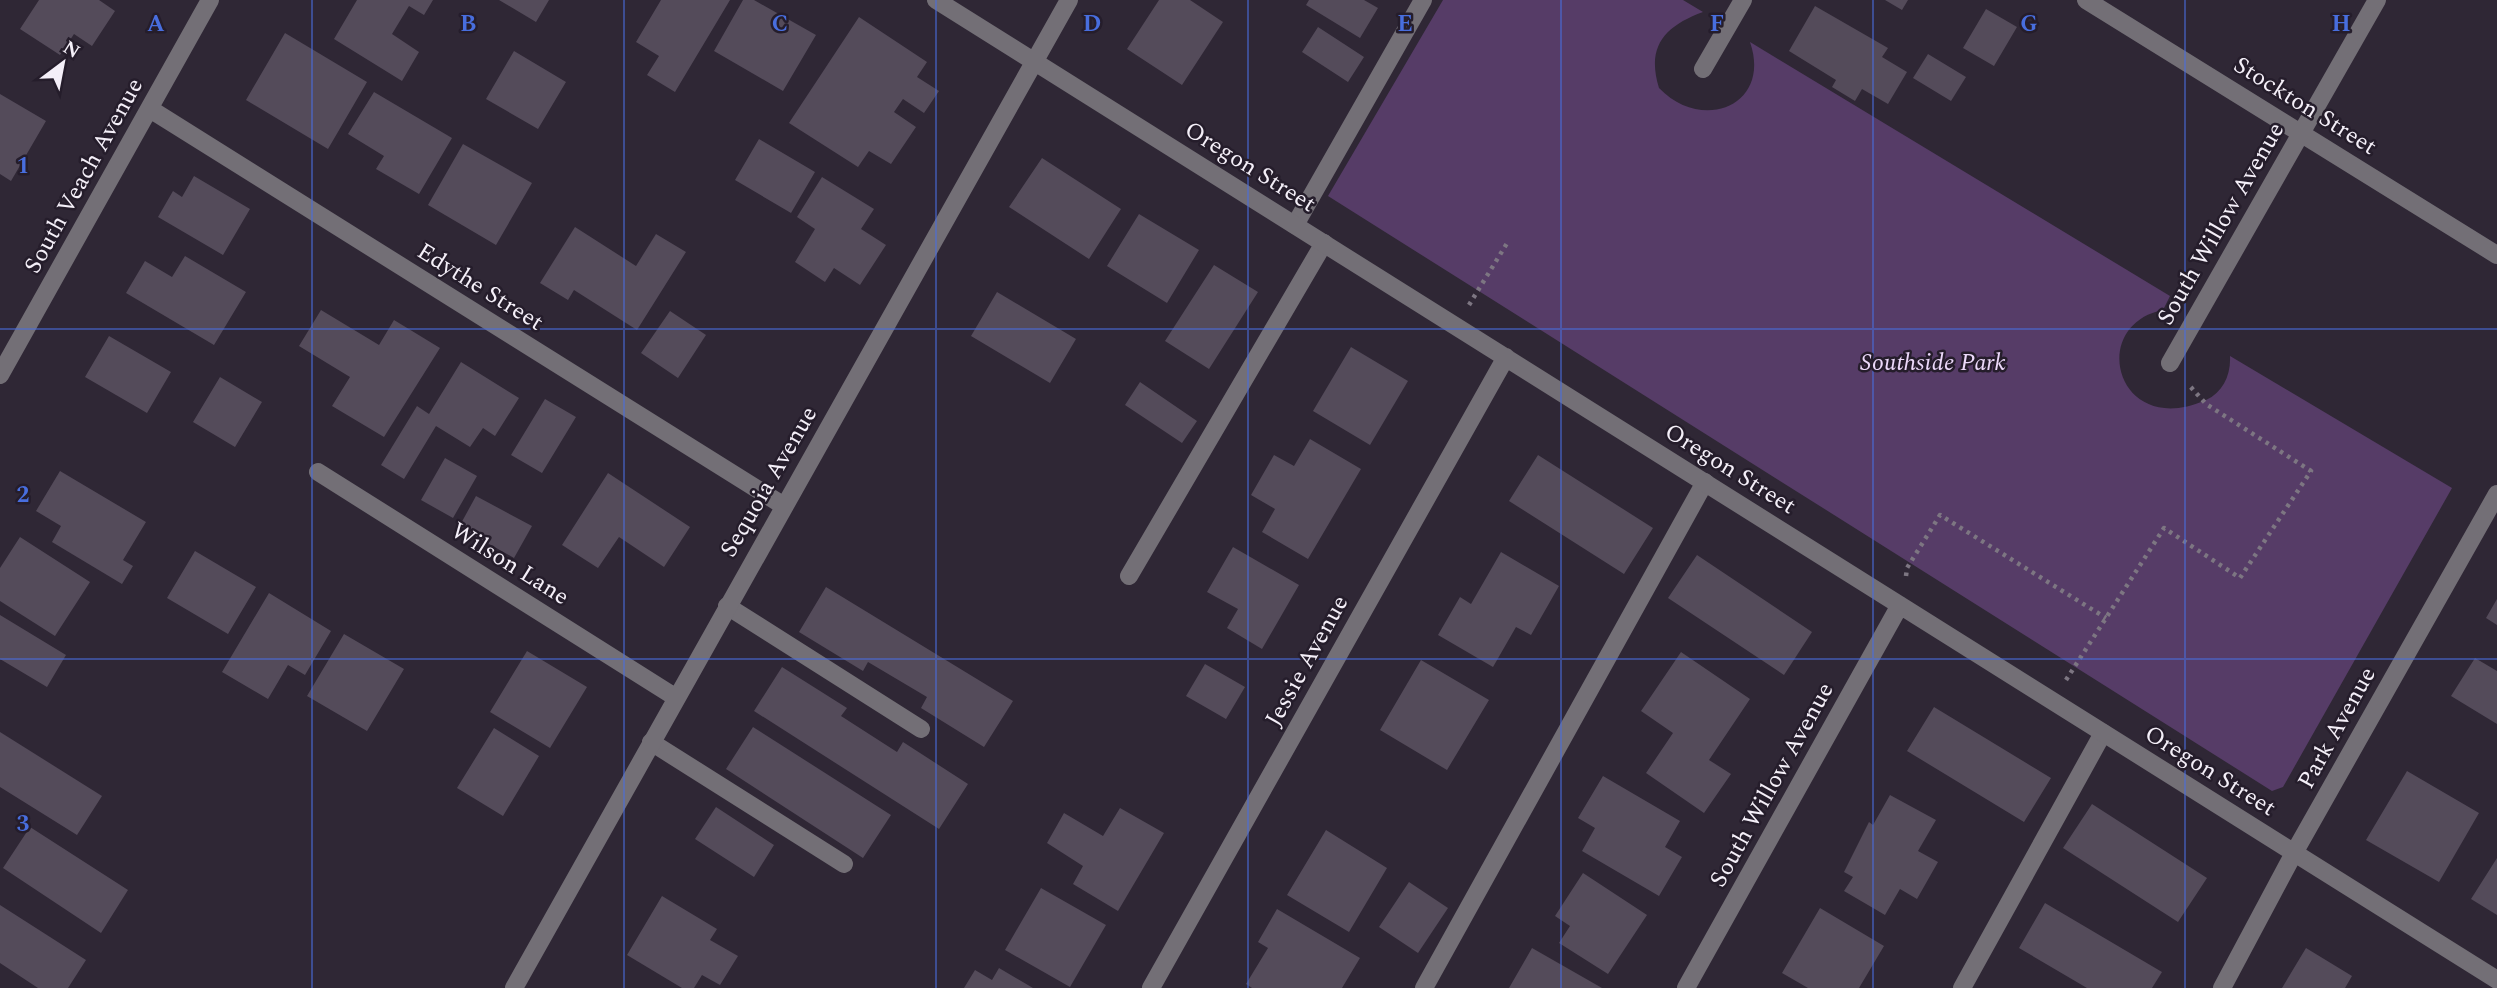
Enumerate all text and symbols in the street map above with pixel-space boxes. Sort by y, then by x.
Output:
text: A [147,7,165,42]
text: B [460,7,476,42]
text: C [772,7,788,42]
text: D [1083,7,1101,42]
text: E [1397,7,1413,42]
text: F [1710,7,1724,42]
text: G [2020,7,2038,42]
text: H [2331,7,2351,42]
north arrow [28,28,98,98]
text: N [57,33,85,66]
street label: Stockton Street [2226,47,2384,165]
street label: South Veach Avenue [15,72,153,280]
street label: Oregon Street [1177,112,1323,222]
street label: South Willow Avenue [2148,116,2294,332]
text: 1 [17,149,29,184]
street label: Edythe Street [410,234,550,340]
park label: Southside Park [1860,345,2006,381]
street label: Sequoia Avenue [711,400,827,564]
street label: Oregon Street [1657,414,1803,524]
text: 2 [17,478,30,513]
street label: Wilson Lane [444,513,576,615]
street label: Jessie Avenue [1256,589,1358,733]
street label: Park Avenue [2289,660,2385,796]
street label: South Willow Avenue [1701,676,1843,894]
street label: Oregon Street [2137,716,2283,826]
text: 3 [17,807,30,842]

